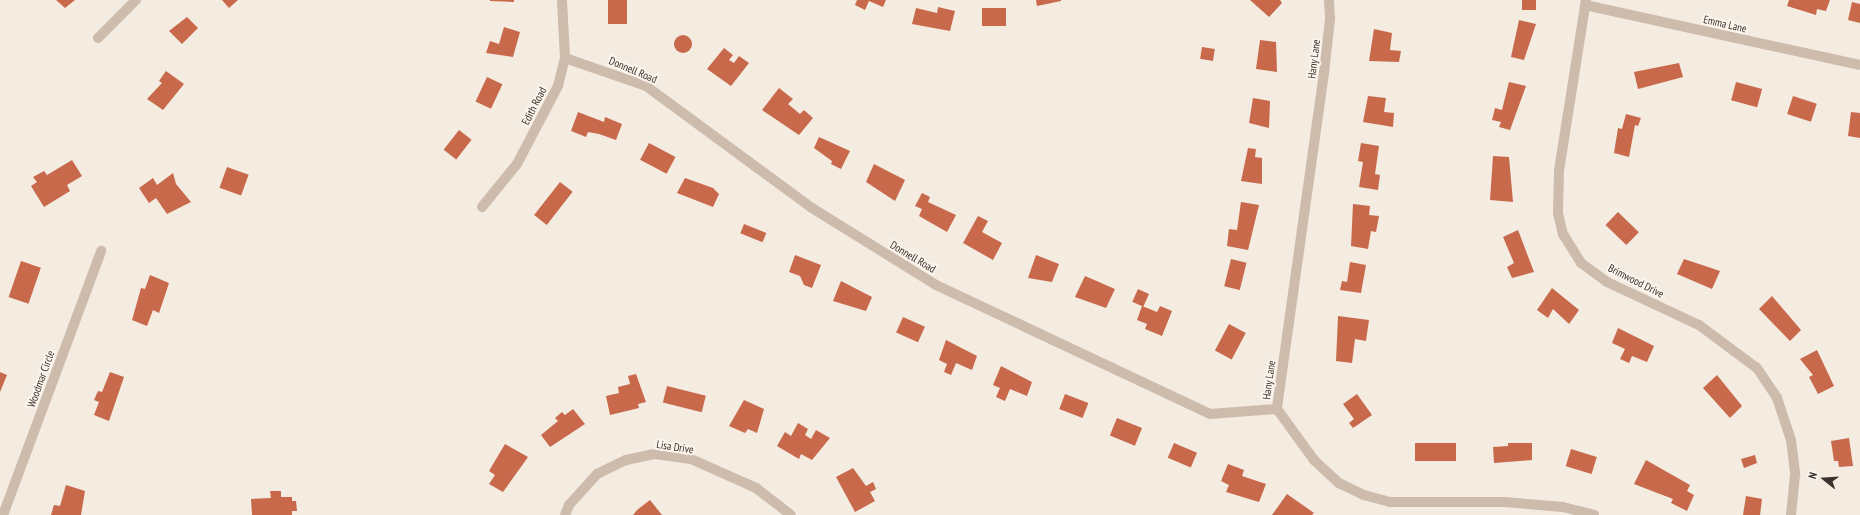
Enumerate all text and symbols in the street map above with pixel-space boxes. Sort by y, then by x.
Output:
street label: Emma Lane [1702,13,1748,35]
street label: Hany Lane [1305,38,1323,80]
street label: Donnell Road [607,54,659,86]
street label: Edith Road [519,85,549,127]
street label: Donnell Road [888,238,938,276]
street label: Brimwood Drive [1606,261,1666,301]
street label: Woodmar Circle [25,349,57,409]
street label: Hany Lane [1260,359,1278,401]
street label: Lisa Drive [656,438,694,456]
north arrow [1804,459,1844,499]
text: N [1805,471,1820,480]

